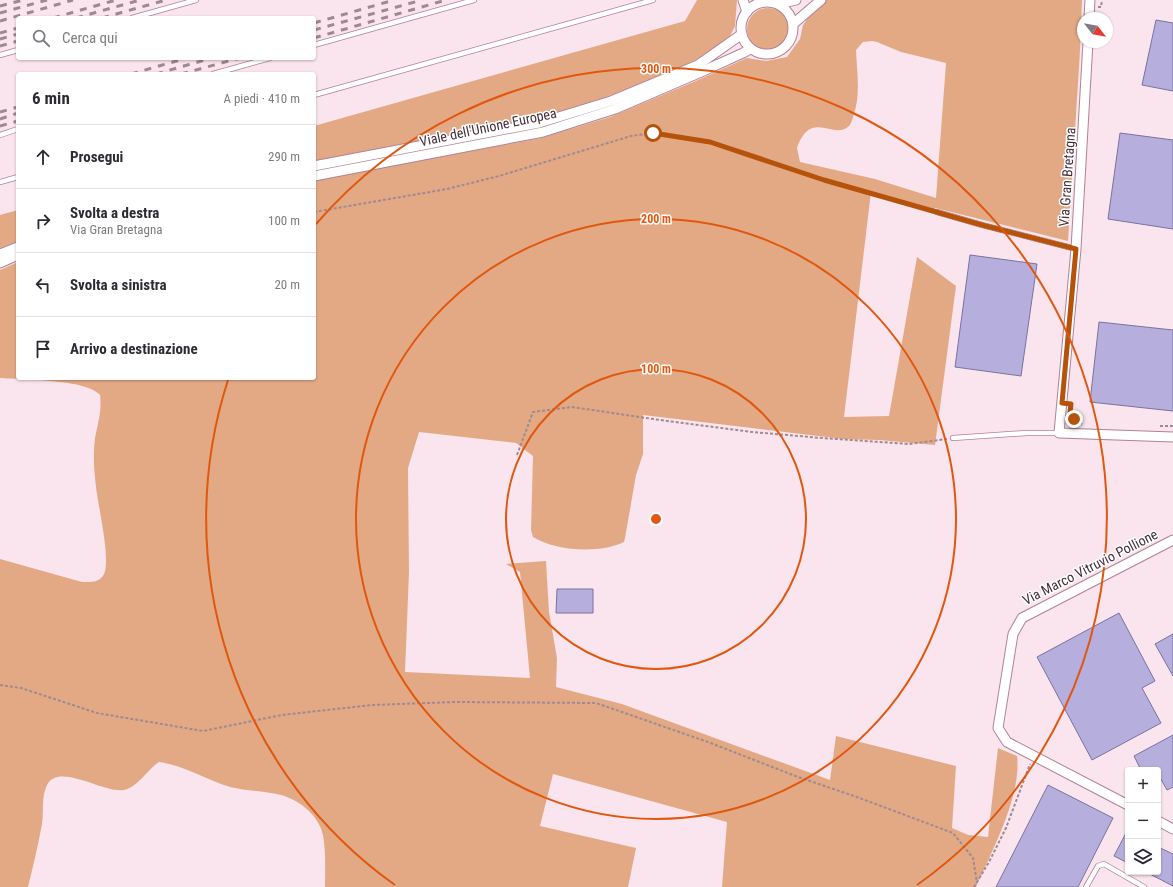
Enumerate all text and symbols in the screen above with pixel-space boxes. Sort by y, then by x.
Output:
north arrow [1077,12,1113,48]
search box [16,16,316,60]
icon: search [30,27,52,49]
text: Cerca qui [62,29,118,47]
text: 300 m [641,62,671,76]
text: 6 min [32,88,70,108]
text: A piedi · 410 m [223,91,300,106]
street label: Viale dell'Unione Europea [418,105,558,149]
route start [644,124,662,142]
street label: Via Gran Bretagna [1056,127,1078,227]
icon: ahead [32,146,54,168]
text: Prosegui [70,148,123,166]
text: 290 m [268,149,300,164]
text: Svolta a destra [70,204,159,222]
icon: right [32,210,54,232]
text: 200 m [641,212,671,226]
text: 100 m [268,213,300,228]
text: Via Gran Bretagna [70,222,162,237]
icon: left [32,274,54,296]
text: Svolta a sinistra [70,276,167,294]
text: 20 m [274,277,300,292]
icon: arrive [32,338,54,360]
text: Arrivo a destinazione [70,340,198,358]
text: 100 m [641,362,671,376]
route end [1065,410,1083,428]
centre of rings [649,512,663,526]
street label: Via Marco Vitruvio Pollione [1020,526,1161,608]
map controls [1125,767,1161,875]
button: + [1125,767,1161,803]
button: − [1125,803,1161,839]
button: layers [1125,839,1161,875]

